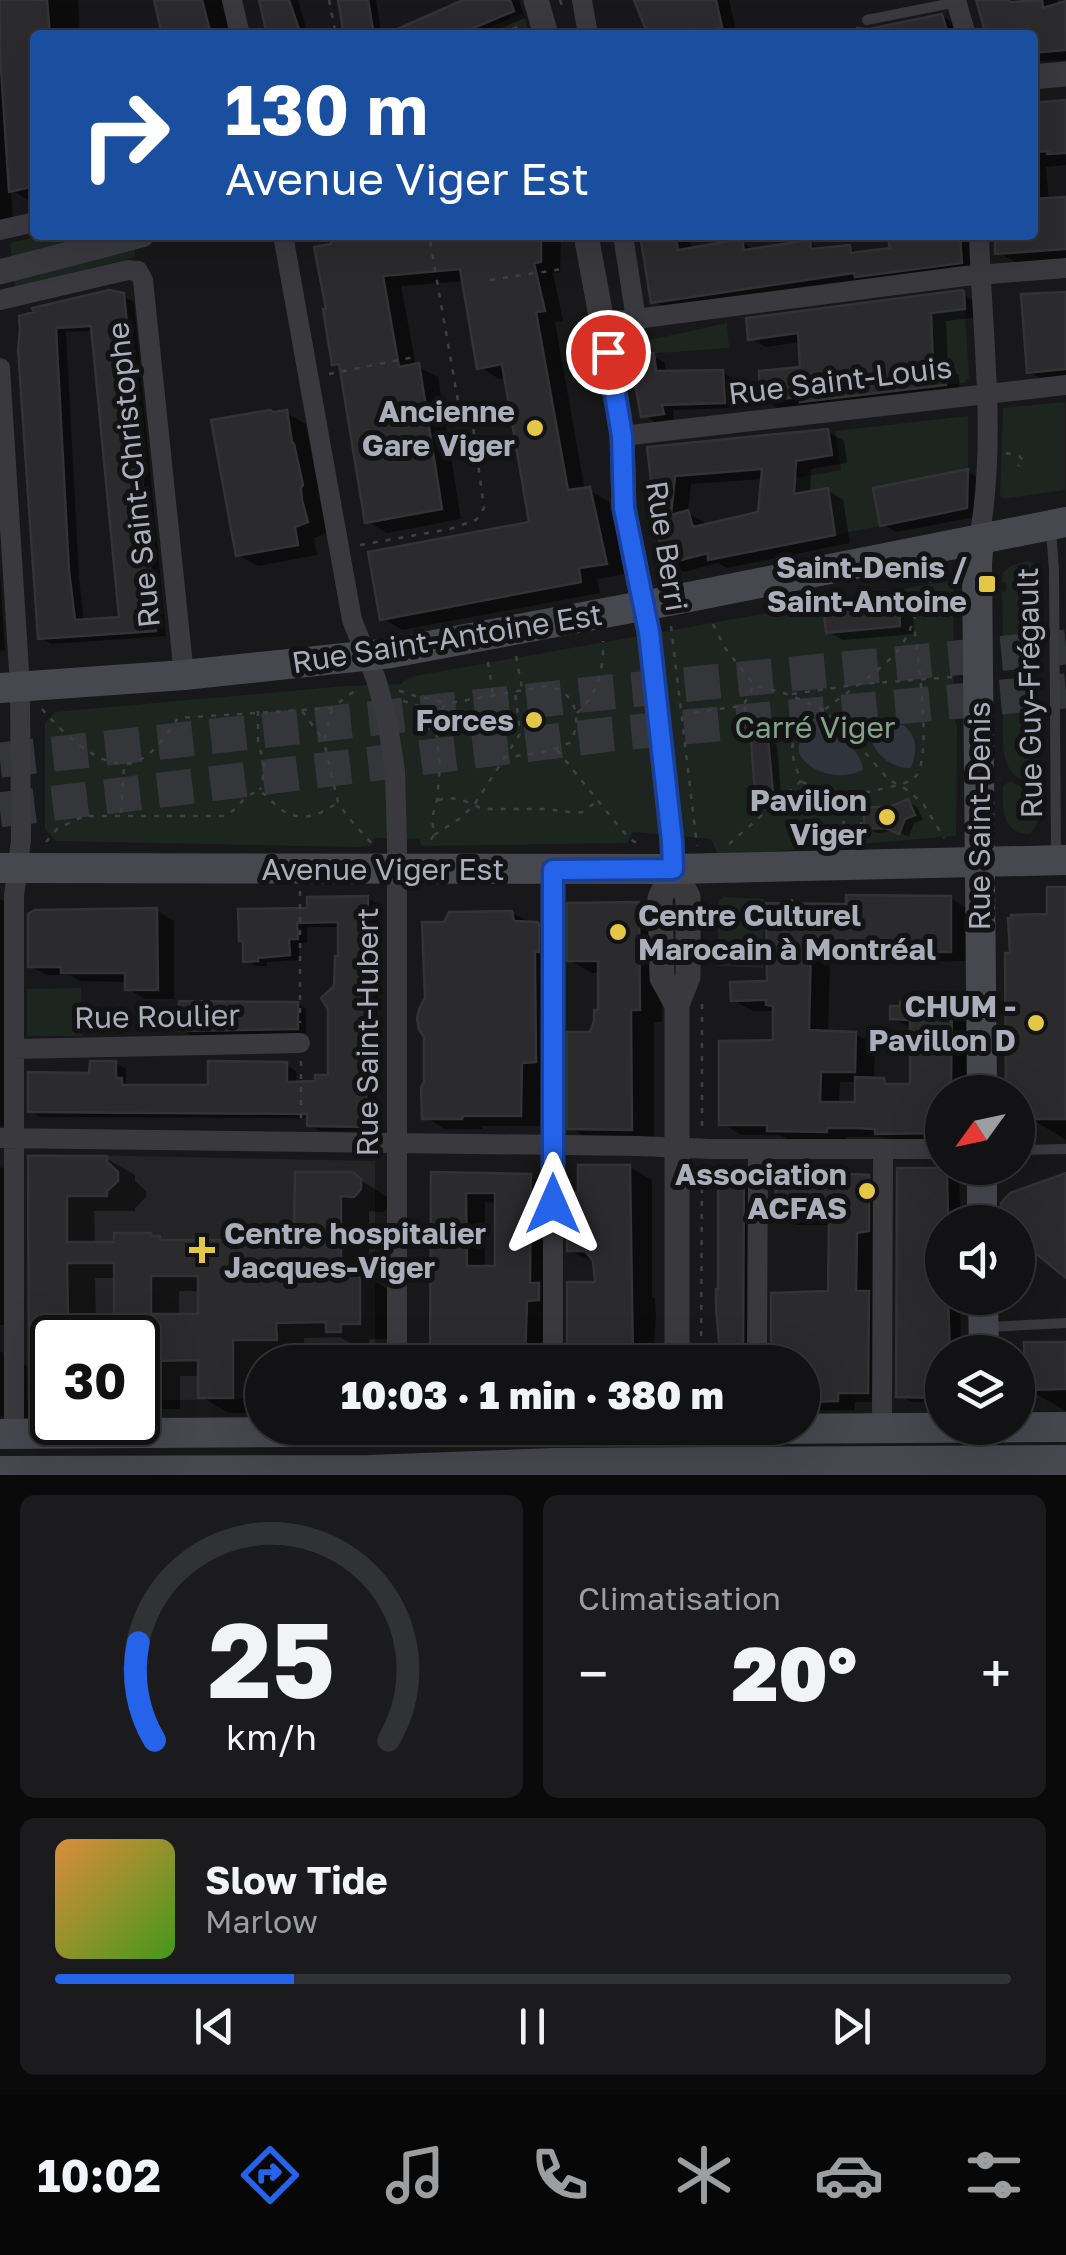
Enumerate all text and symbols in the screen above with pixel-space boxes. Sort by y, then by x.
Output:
text: 130 m [225,66,428,150]
icon: right [60,70,190,200]
text: Avenue Viger Est [225,151,589,205]
pin [566,310,651,395]
street label: Rue Saint-Christophe [99,321,167,629]
icon: arrive [581,325,636,380]
street label: Rue Saint-Louis [726,348,954,412]
place label: Ancienne Gare Viger [362,393,515,463]
marker: Ancienne Gare Viger [524,417,546,439]
street label: Rue Berri [639,478,695,614]
place label: Saint-Denis / Saint-Antoine [767,549,968,619]
street label: Rue Guy-Frégault [1009,567,1049,819]
marker: Saint-Denis / Saint-Antoine [976,573,998,595]
street label: Rue Saint-Antoine Est [289,596,605,680]
place label: Forces [415,702,514,738]
street label: Rue Saint-Denis [961,702,997,930]
marker: Forces [523,709,545,731]
park label: Carré Viger [734,709,896,745]
place label: Pavilion Viger [750,782,867,852]
marker: Pavilion Viger [876,806,898,828]
street label: Avenue Viger Est [262,851,504,887]
place label: Centre Culturel Marocain à Montréal [638,897,936,967]
street label: Rue Saint-Hubert [349,907,385,1157]
marker: Centre Culturel Marocain à Montréal [607,921,629,943]
place label: CHUM - Pavillon D [868,988,1016,1058]
street label: Rue Roulier [74,997,241,1035]
marker: CHUM - Pavillon D [1025,1012,1047,1034]
north arrow [925,1075,1035,1185]
map controls [925,1075,1035,1445]
position arrow [501,1152,605,1256]
place label: Association ACFAS [675,1156,847,1226]
marker: Association ACFAS [856,1180,878,1202]
button: sound [925,1205,1035,1315]
place label: Centre hospitalier Jacques-Viger [224,1215,487,1285]
marker: Centre hospitalier Jacques-Viger [189,1237,215,1263]
speed limit sign: 30 [30,1315,160,1445]
button: layers [925,1335,1035,1445]
text: 10:03 · 1 min · 380 m [341,1372,724,1417]
text: Climatisation [578,1579,781,1617]
text: 25 [208,1596,335,1721]
text: 20° [732,1627,857,1718]
text: − [578,1640,608,1706]
text: + [981,1640,1011,1706]
text: km/h [226,1715,317,1758]
text: Slow Tide [205,1857,388,1902]
text: Marlow [205,1902,318,1940]
icon: previous [187,1999,242,2054]
icon: pause [505,1999,560,2054]
icon: next [824,1999,879,2054]
icon: directions [235,2140,305,2210]
icon: music [380,2140,450,2210]
icon: phone [525,2140,595,2210]
icon: climate [669,2140,739,2210]
icon: car [814,2140,884,2210]
icon: filters [959,2140,1029,2210]
text: 10:02 [37,2148,161,2202]

